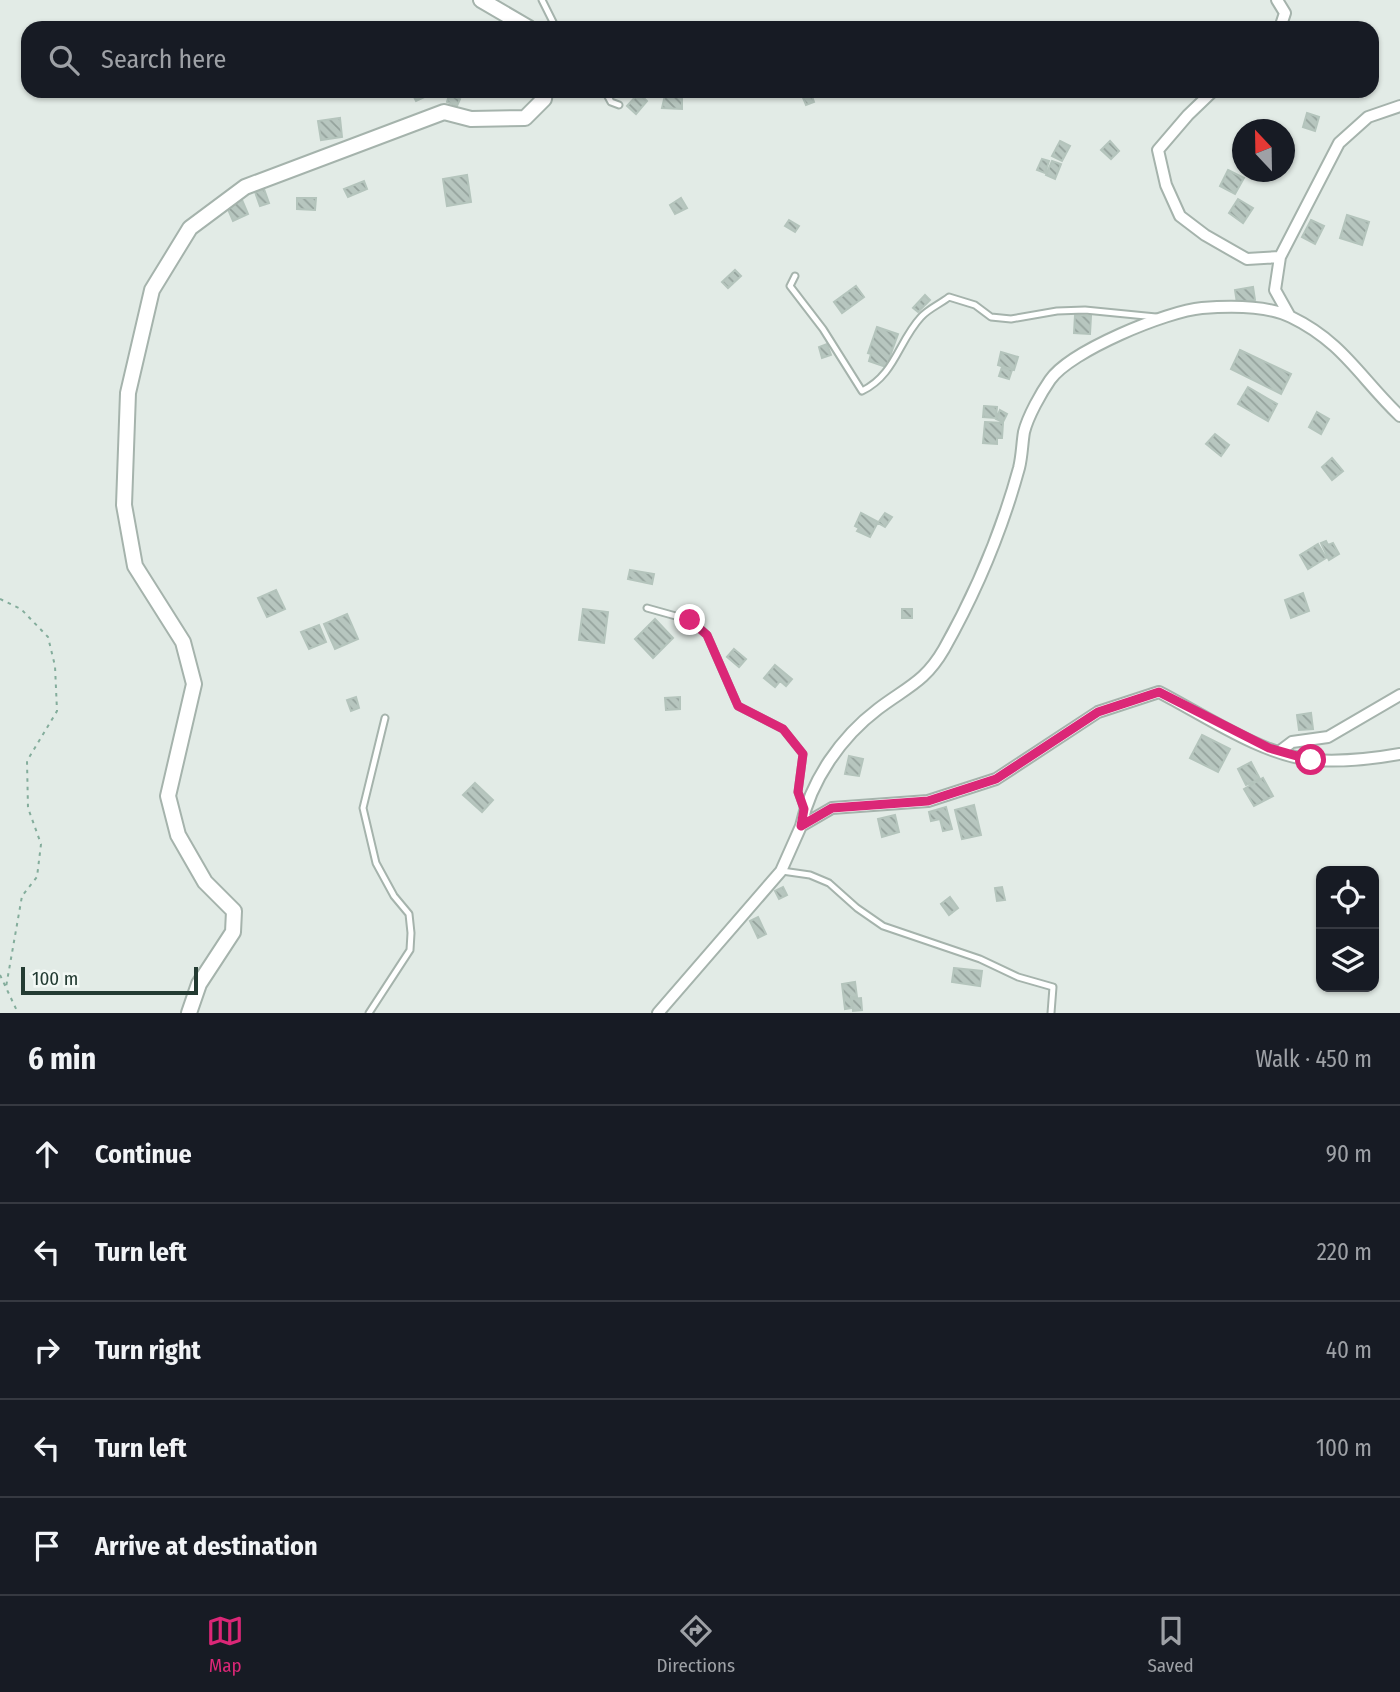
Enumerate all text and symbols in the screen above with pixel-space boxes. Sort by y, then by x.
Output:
search box [21,21,1379,98]
icon: search [45,41,83,79]
text: Search here [101,44,226,75]
north arrow [1232,119,1295,182]
route end [674,604,705,635]
route start [1295,744,1326,775]
map controls [1316,866,1379,992]
button: locate [1316,866,1379,929]
button: layers [1316,929,1379,992]
scale bar [21,964,198,996]
text: 100 m [32,967,78,990]
text: 6 min [28,1041,96,1077]
text: Walk · 450 m [1255,1045,1372,1073]
icon: ahead [28,1135,66,1173]
text: Continue [95,1139,192,1170]
text: 90 m [1326,1140,1372,1168]
icon: left [28,1233,66,1271]
text: Turn left [95,1237,187,1268]
text: 220 m [1317,1238,1372,1266]
icon: right [28,1331,66,1369]
text: Turn right [95,1335,201,1366]
text: 40 m [1326,1336,1372,1364]
icon: left [28,1429,66,1467]
text: Turn left [95,1433,187,1464]
text: 100 m [1316,1434,1372,1462]
icon: arrive [28,1527,66,1565]
text: Arrive at destination [95,1531,318,1562]
tab: Map [206,1612,244,1677]
tab: Directions [656,1612,735,1677]
tab: Saved [1147,1612,1194,1677]

